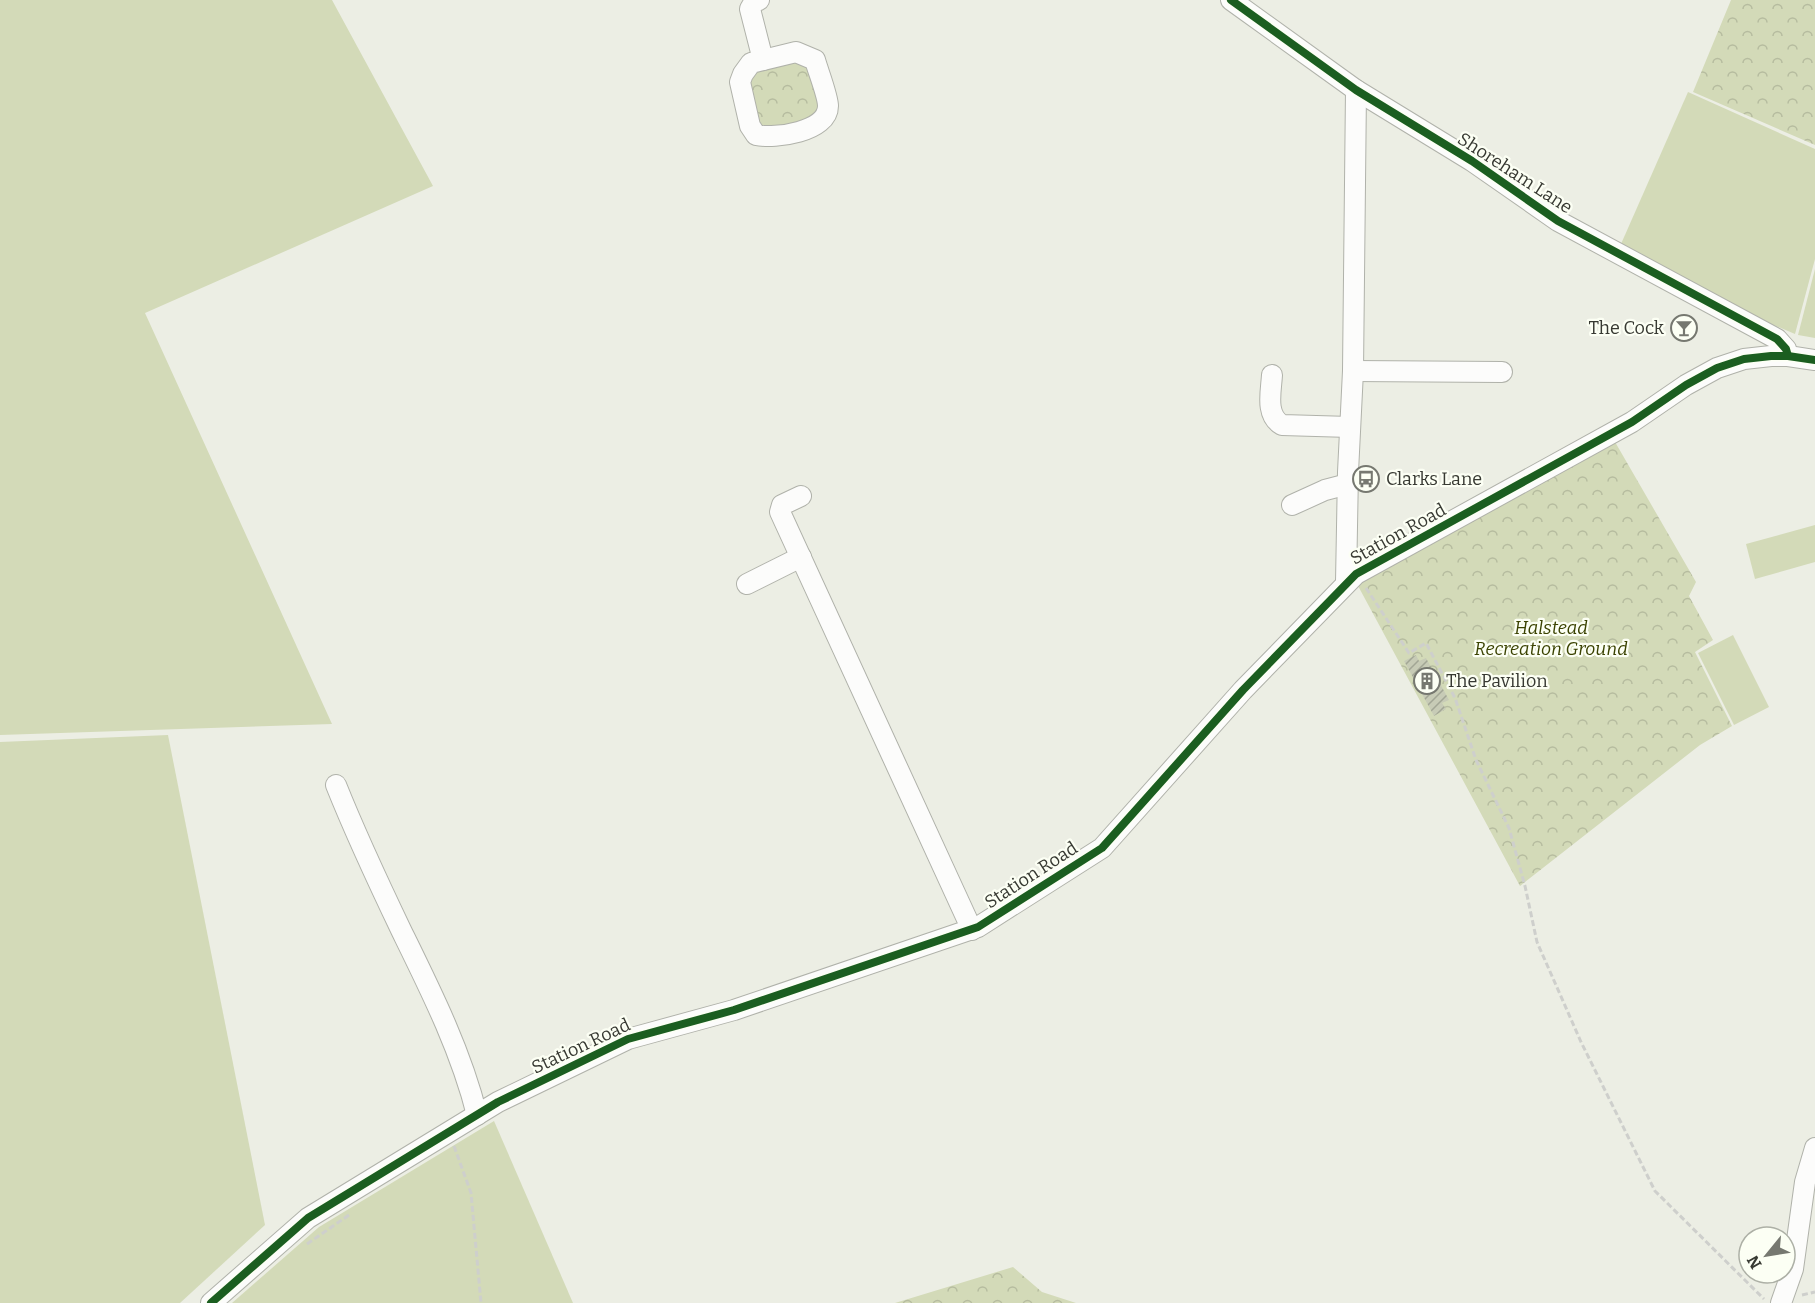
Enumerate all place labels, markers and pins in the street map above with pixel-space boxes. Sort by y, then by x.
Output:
bar icon: The Cock [1669,313,1699,343]
place label: The Cock [1588,317,1665,339]
bus stop icon: Clarks Lane [1351,464,1381,494]
place label: Clarks Lane [1386,468,1482,490]
building icon: The Pavilion [1412,666,1442,696]
place label: The Pavilion [1446,670,1548,692]

